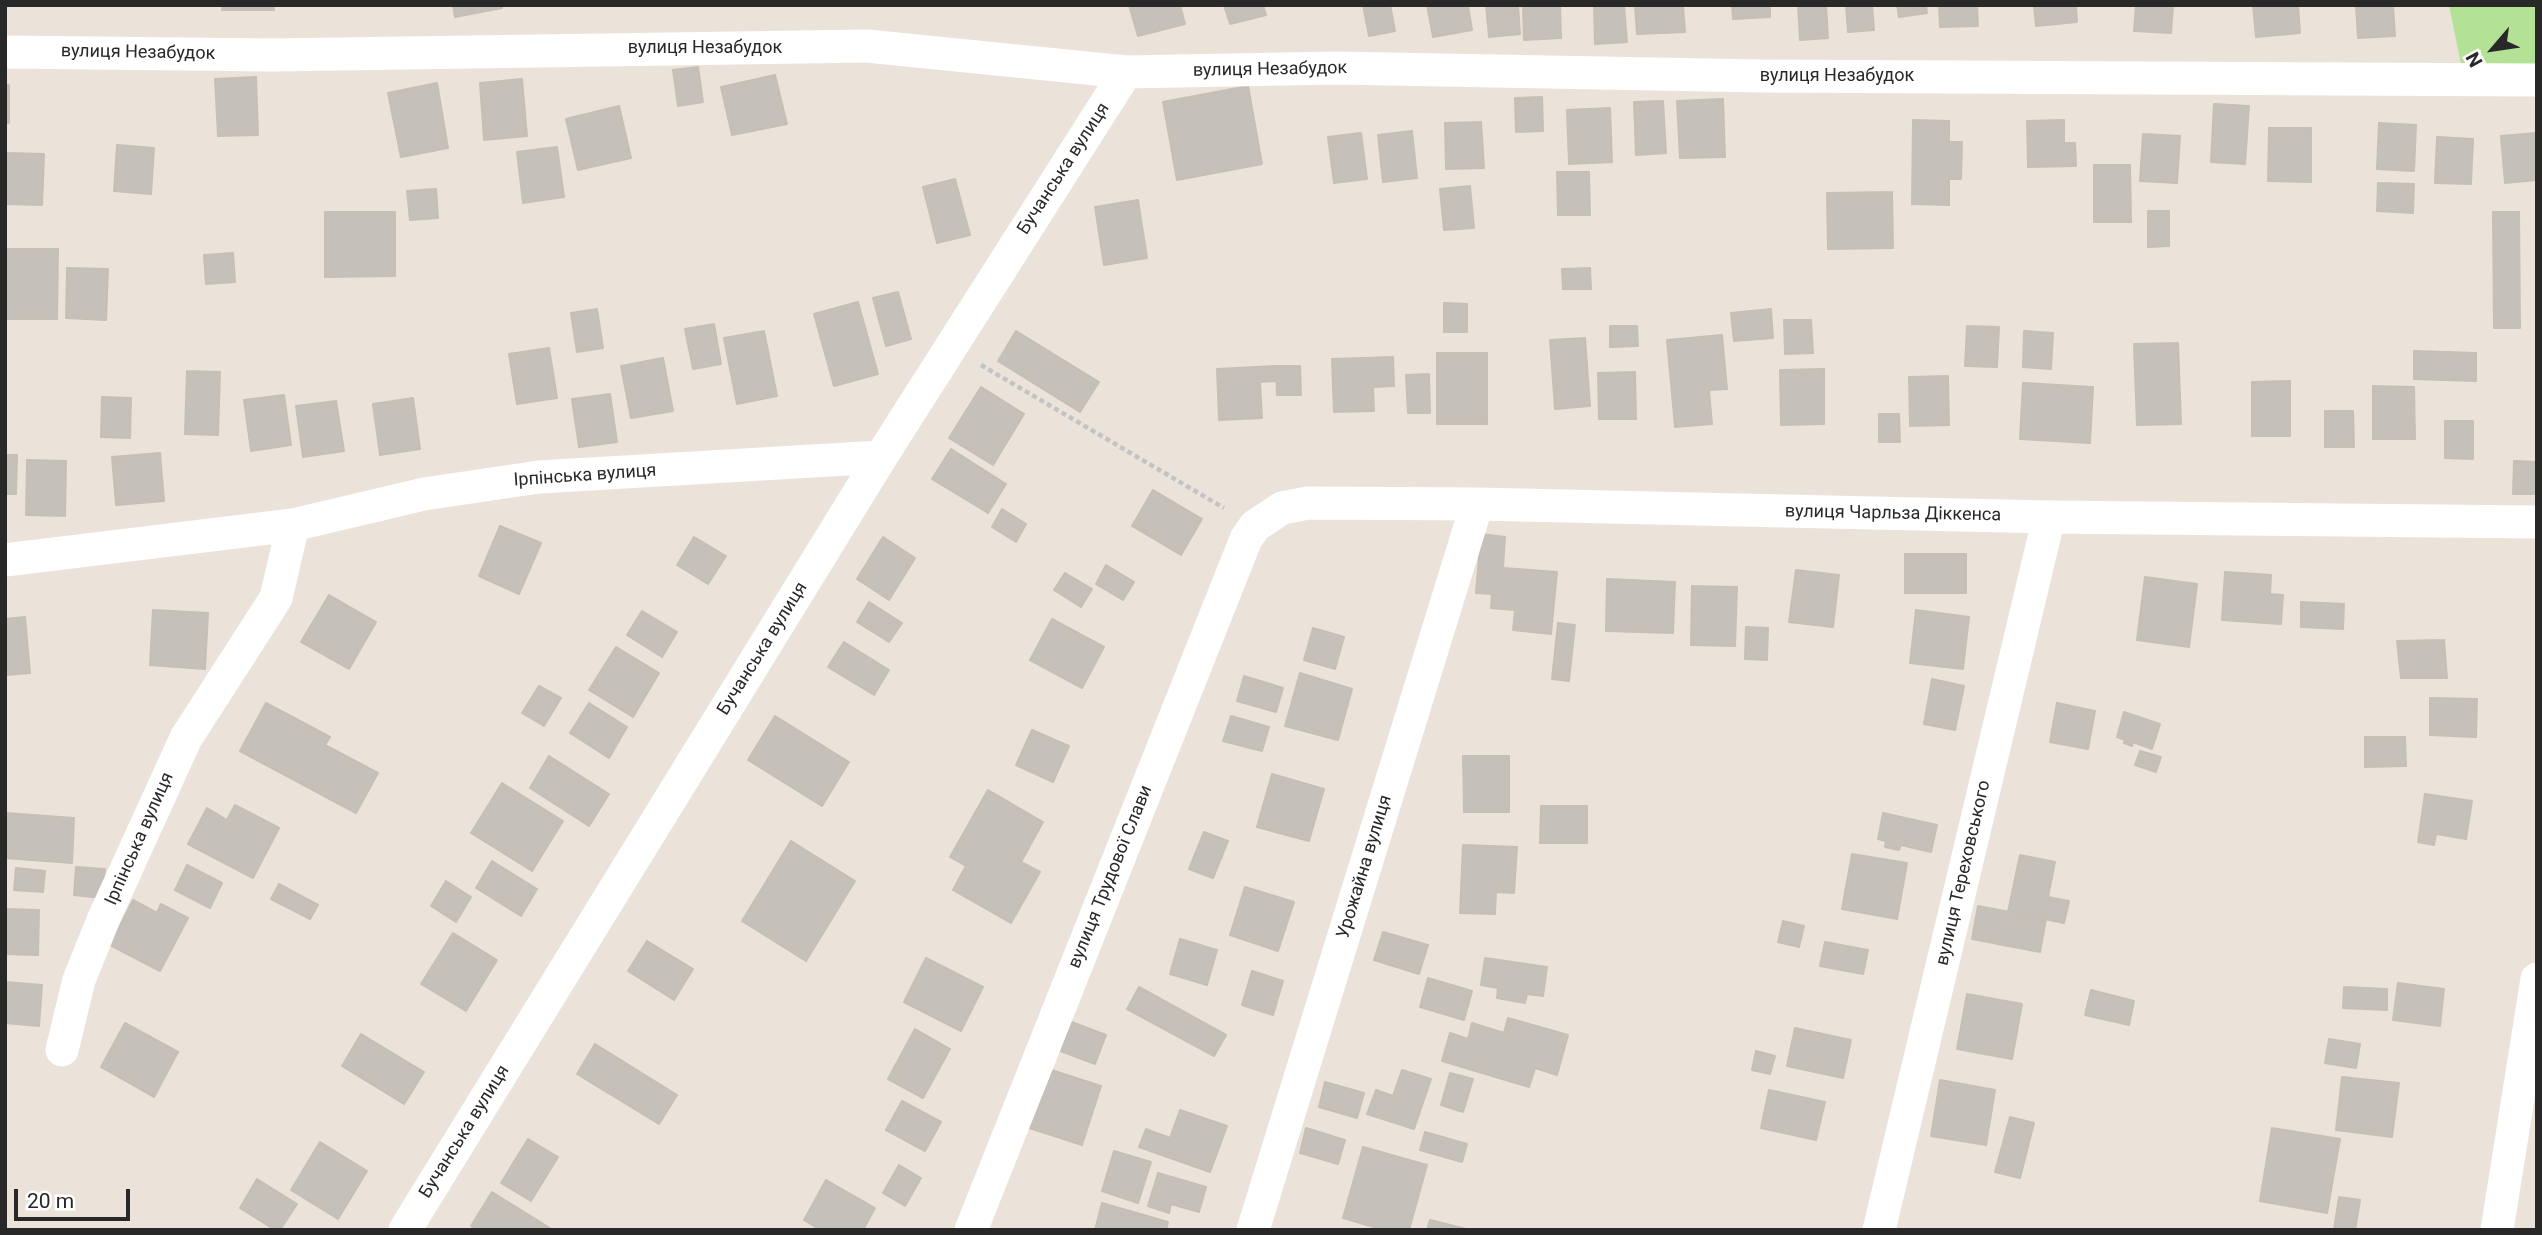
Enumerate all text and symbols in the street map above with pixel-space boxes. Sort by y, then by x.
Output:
north arrow [2458,14,2528,84]
street label: вулиця Незабудок [628,37,782,59]
street label: вулиця Незабудок [61,41,215,65]
text: N [2461,48,2488,71]
street label: вулиця Незабудок [1193,58,1347,82]
street label: вулиця Незабудок [1760,65,1914,87]
street label: Бучанська вулиця [1013,99,1115,239]
street label: Ірпінська вулиця [513,460,657,492]
street label: вулиця Чарльза Діккенса [1785,501,2001,527]
street label: Бучанська вулиця [713,578,813,720]
street label: Ірпінська вулиця [101,769,179,909]
street label: вулиця Тереховського [1932,778,1996,968]
street label: вулиця Трудової Слави [1064,782,1158,972]
street label: Урожайна вулиця [1333,793,1397,941]
street label: Бучанська вулиця [415,1061,515,1203]
scale bar [18,1176,133,1220]
text: 20 m [27,1189,74,1213]

